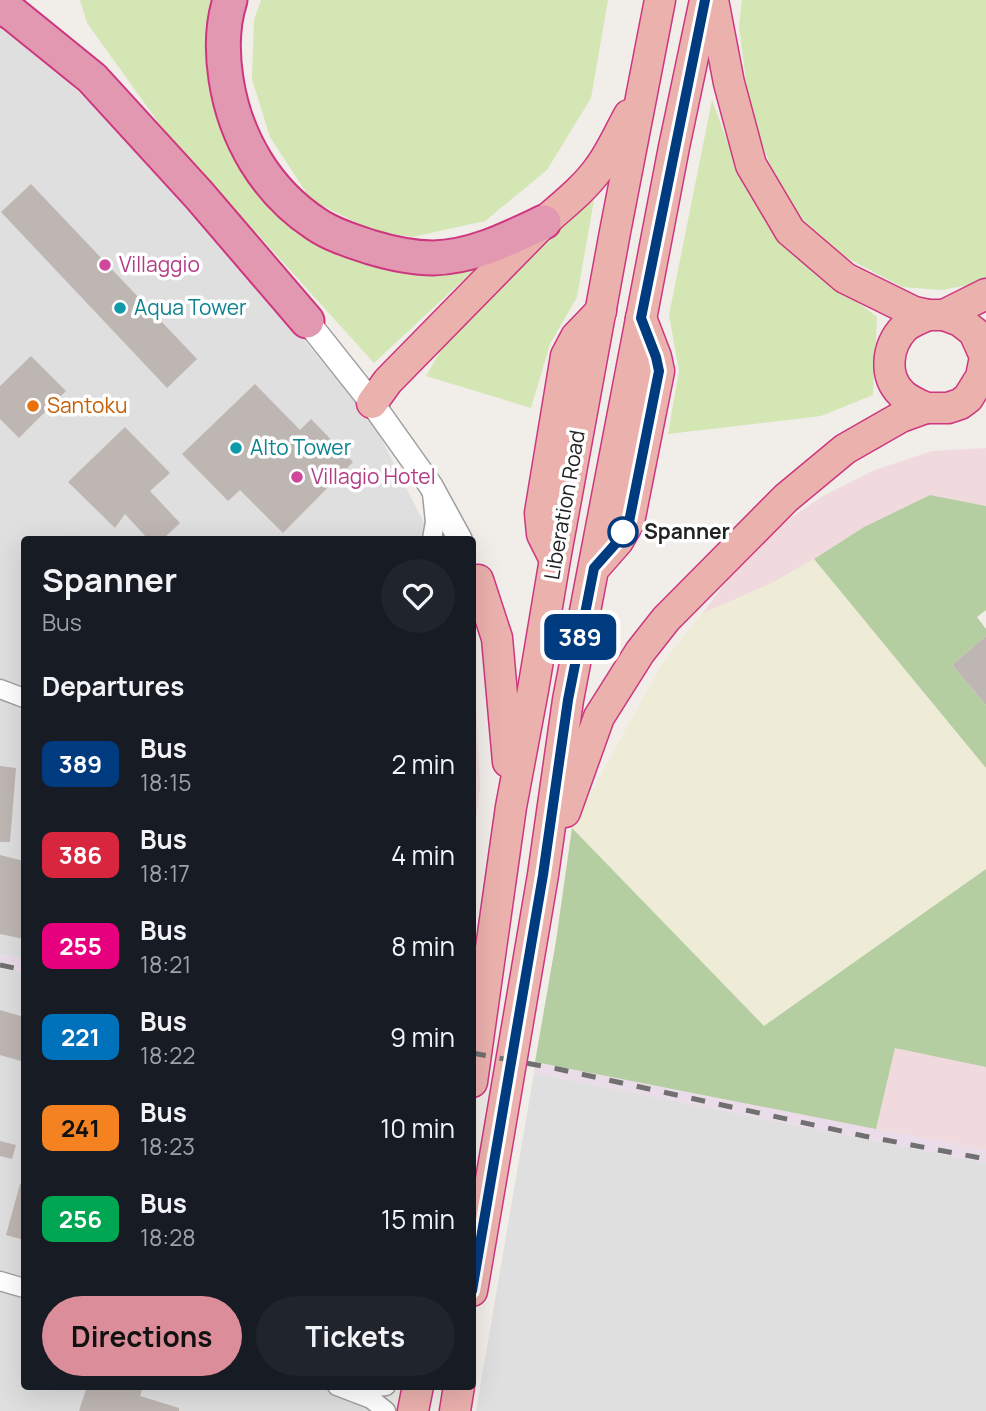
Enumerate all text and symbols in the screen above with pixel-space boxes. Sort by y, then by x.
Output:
place label: Villaggio [119,250,200,278]
marker: Villaggio [97,257,113,273]
place label: Aqua Tower [134,293,247,321]
marker: Aqua Tower [112,300,128,316]
place label: Santoku [47,391,127,419]
marker: Santoku [25,398,41,414]
street label: Liberation Road [537,428,591,582]
place label: Alto Tower [250,433,352,461]
marker: Alto Tower [228,440,244,456]
place label: Villagio Hotel [311,462,436,490]
marker: Villagio Hotel [289,469,305,485]
marker: Spanner [608,517,638,547]
place label: Spanner [644,517,730,545]
text: Spanner [42,557,177,602]
button: heart [381,559,455,633]
text: Bus [42,606,82,638]
line badge: 389 [540,614,620,660]
text: 389 [558,620,602,653]
text: Departures [42,668,184,704]
text: Bus [140,730,187,766]
text: 2 min [391,746,455,782]
text: 389 [59,747,102,780]
text: 18:15 [140,766,191,798]
text: Bus [140,821,187,857]
text: 4 min [391,837,455,873]
text: 386 [59,838,102,871]
text: 18:17 [140,857,190,889]
text: Bus [140,912,187,948]
text: 8 min [391,928,455,964]
text: 255 [59,929,102,962]
text: 18:21 [140,948,191,980]
text: Bus [140,1003,187,1039]
text: 9 min [390,1019,455,1055]
text: 221 [61,1020,100,1053]
text: 18:22 [140,1039,195,1071]
text: Bus [140,1094,187,1130]
text: 10 min [380,1110,455,1146]
text: 241 [61,1111,100,1144]
text: 18:23 [140,1130,195,1162]
text: Bus [140,1185,187,1221]
text: 15 min [381,1201,455,1237]
text: 256 [59,1202,102,1235]
text: 18:28 [140,1221,196,1253]
button: Directions [42,1296,242,1376]
button: Tickets [256,1296,455,1376]

